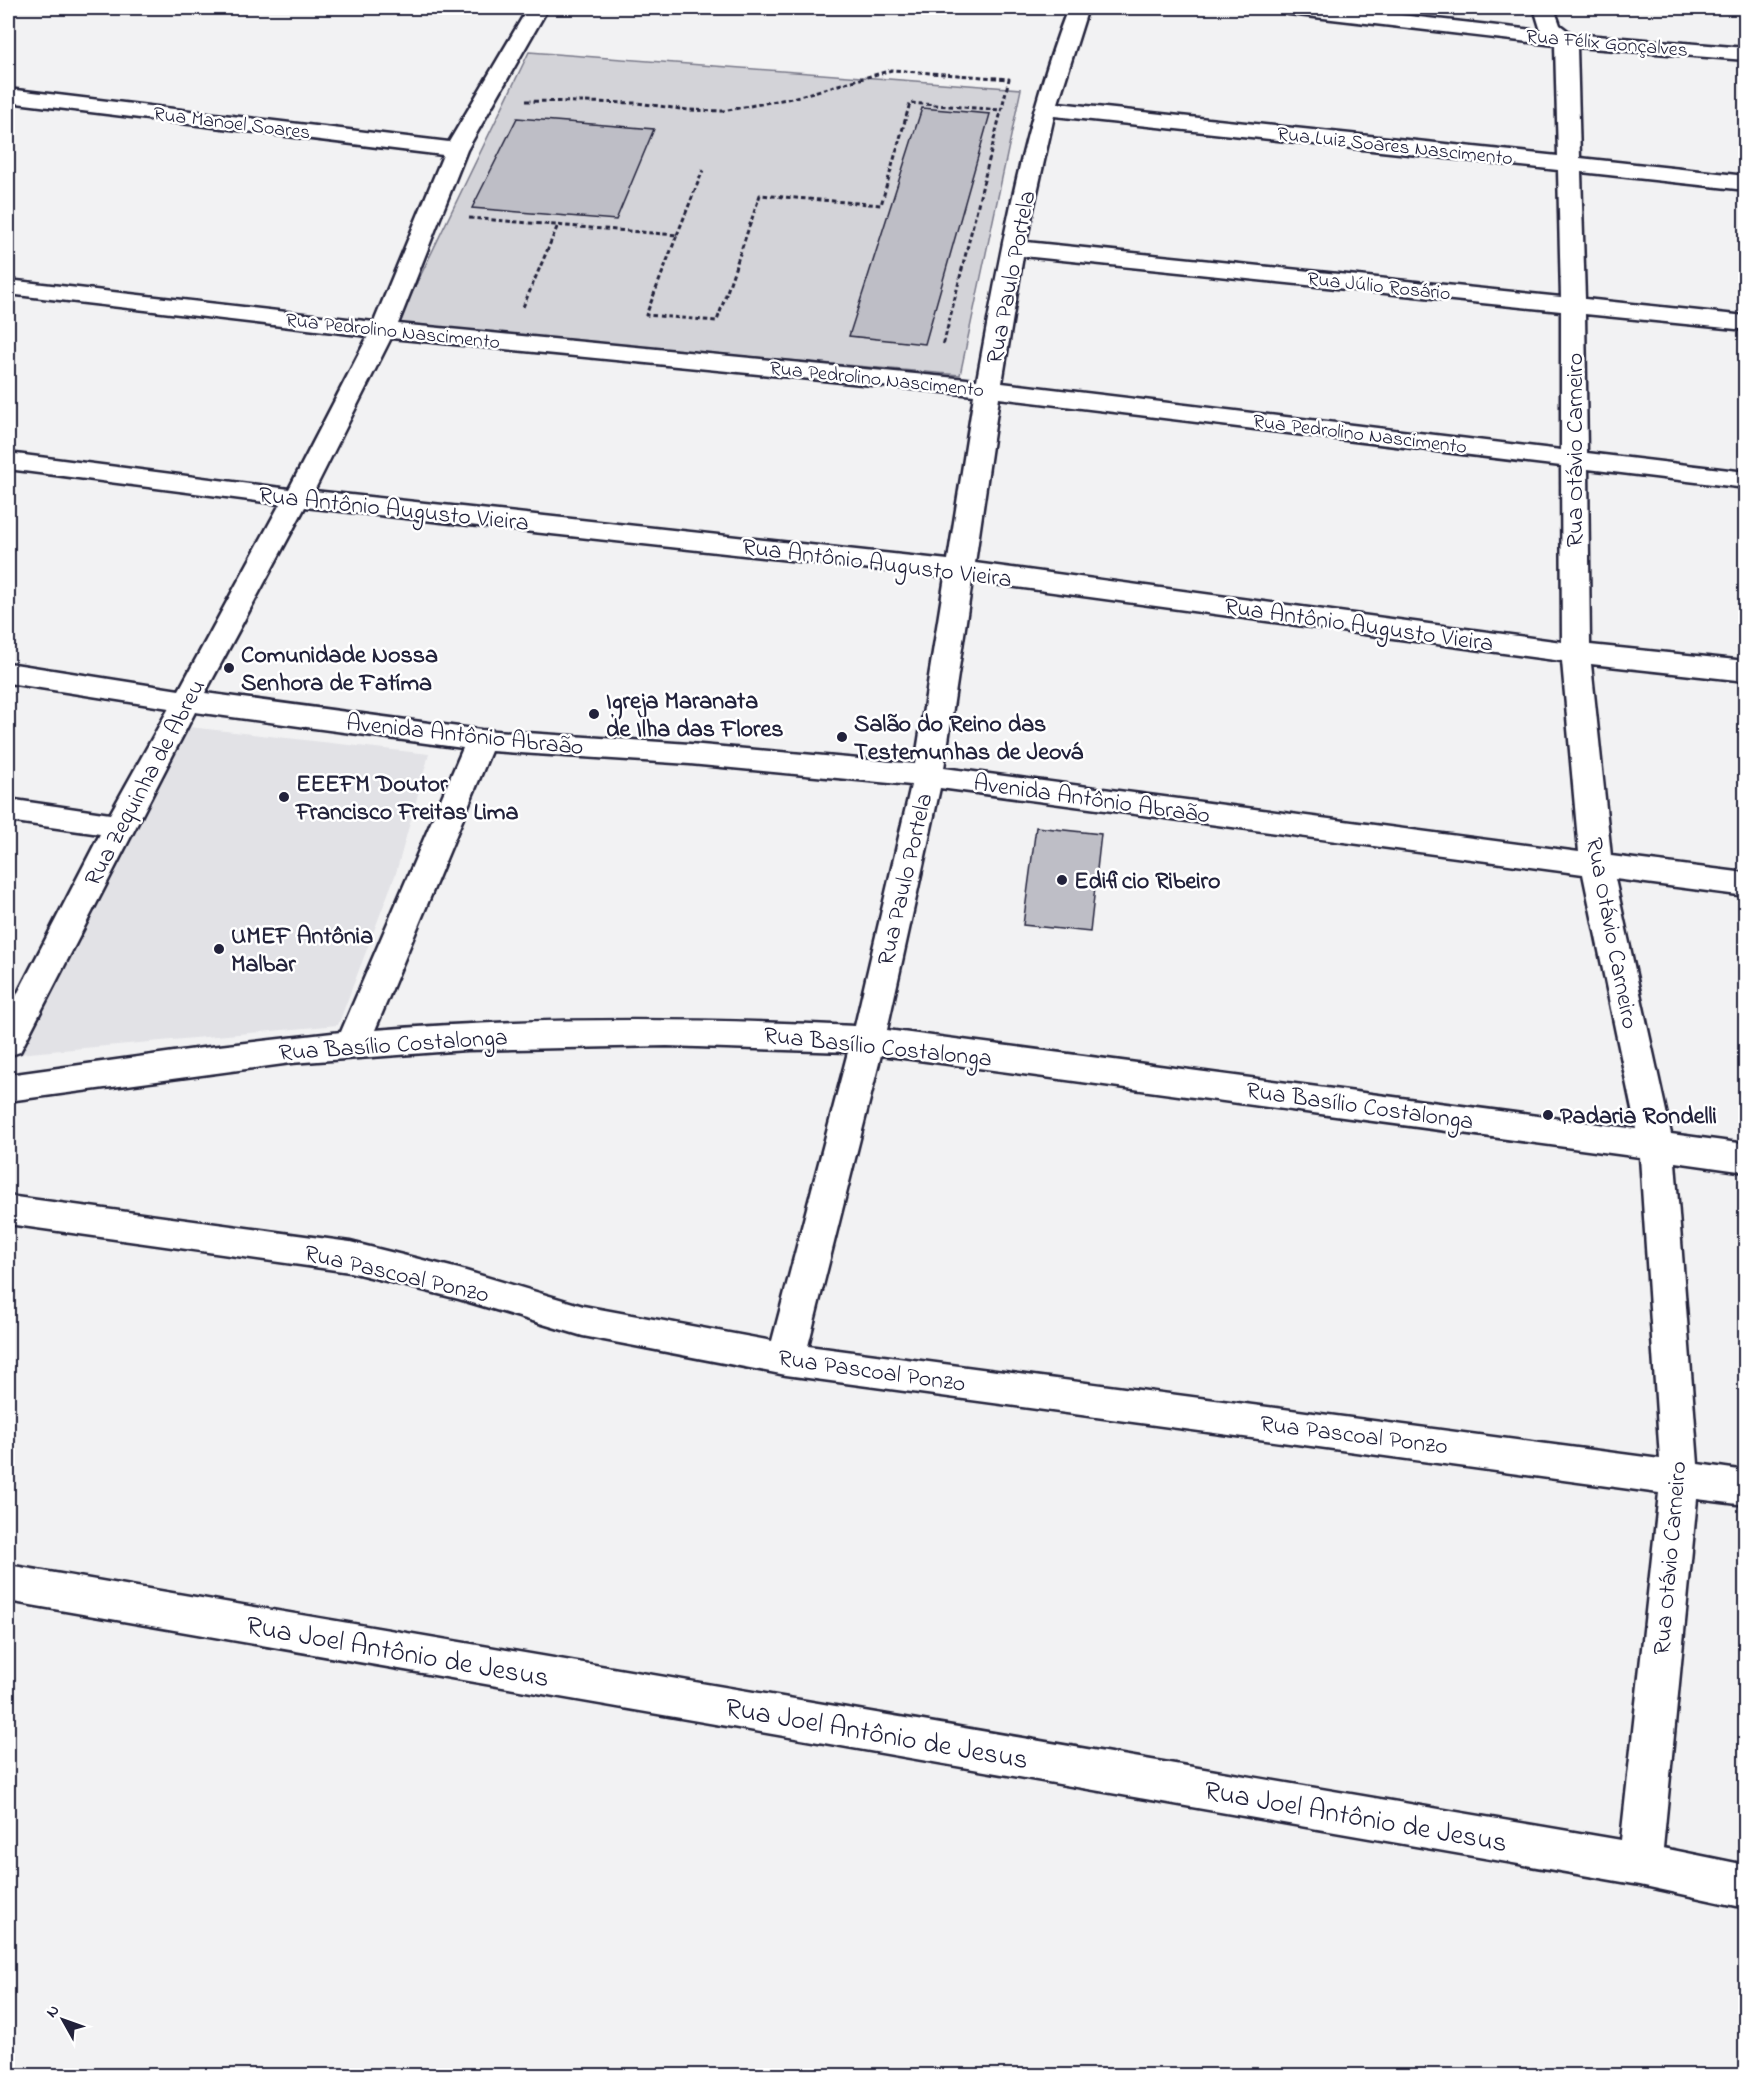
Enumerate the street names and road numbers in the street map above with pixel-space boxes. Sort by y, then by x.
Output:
street label: Rua Félix Gonçalves [1525,23,1689,66]
street label: Rua Manoel Soares [151,100,312,149]
street label: Rua Luiz Soares Nascimento [1275,121,1514,174]
street label: Rua Paulo Portela [979,188,1046,367]
street label: Rua Júlio Rosário [1306,266,1452,309]
street label: Rua Pedrolino Nascimento [284,307,501,358]
street label: Rua Otávio Carneiro [1559,353,1594,547]
street label: Rua Pedrolino Nascimento [768,355,985,406]
street label: Rua Pedrolino Nascimento [1251,408,1468,463]
street label: Rua Antônio Augusto Vieira [257,479,531,542]
street label: Rua Antônio Augusto Vieira [740,531,1014,598]
street label: Rua Antônio Augusto Vieira [1222,590,1496,663]
street label: Rua Zequinha de Abreu [77,673,216,893]
street label: Avenida Antônio Abraão [344,707,585,766]
street label: Avenida Antônio Abraão [971,767,1212,834]
street label: Rua Paulo Portela [870,790,943,969]
street label: Rua Otávio Carneiro [1575,835,1646,1032]
street label: Rua Basílio Costalonga [762,1019,994,1078]
street label: Rua Basílio Costalonga [278,1021,509,1072]
street label: Rua Basílio Costalonga [1244,1074,1476,1141]
street label: Rua Pascoal Ponzo [300,1237,492,1314]
street label: Rua Pascoal Ponzo [776,1342,968,1403]
street label: Rua Pascoal Ponzo [1258,1408,1450,1465]
street label: Rua Otávio Carneiro [1646,1460,1697,1657]
street label: Rua Joel Antônio de Jesus [242,1607,552,1700]
street label: Rua Joel Antônio de Jesus [721,1689,1031,1782]
street label: Rua Joel Antônio de Jesus [1200,1772,1510,1865]

